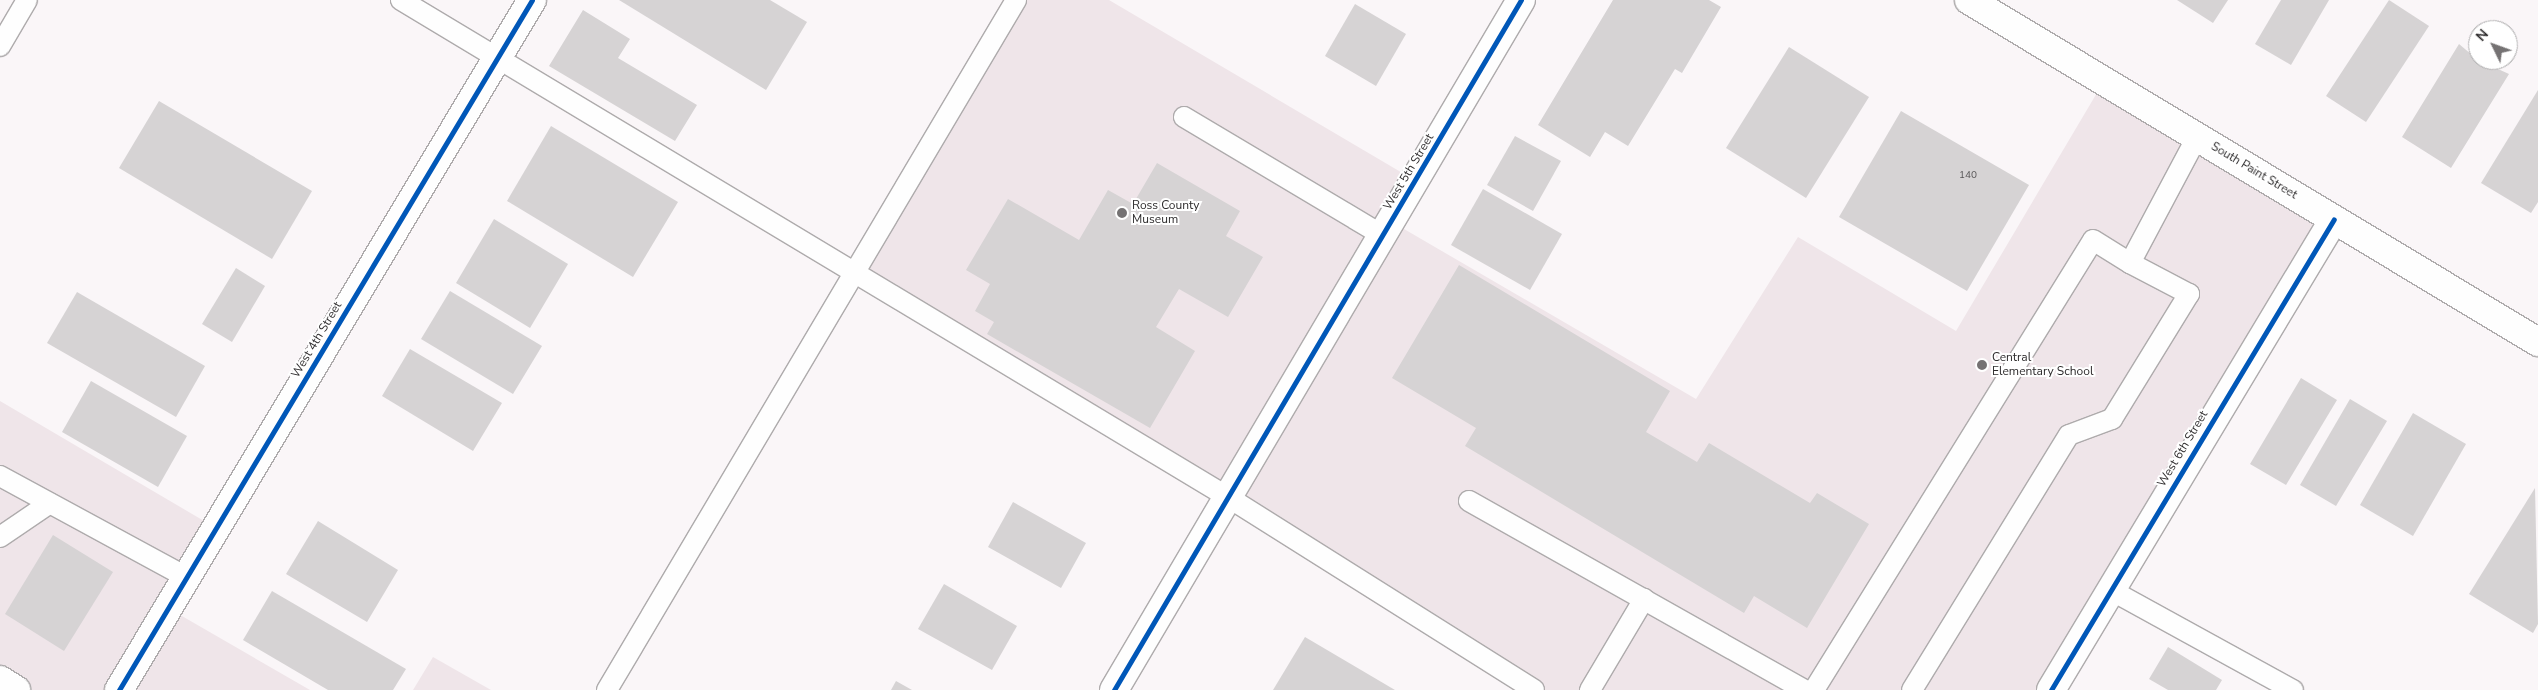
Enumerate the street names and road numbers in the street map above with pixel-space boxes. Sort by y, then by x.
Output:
street label: West 5th Street [1381,131,1437,213]
street label: South Paint Street [2208,140,2300,202]
street label: West 4th Street [289,299,345,381]
street label: West 6th Street [2155,408,2211,490]

